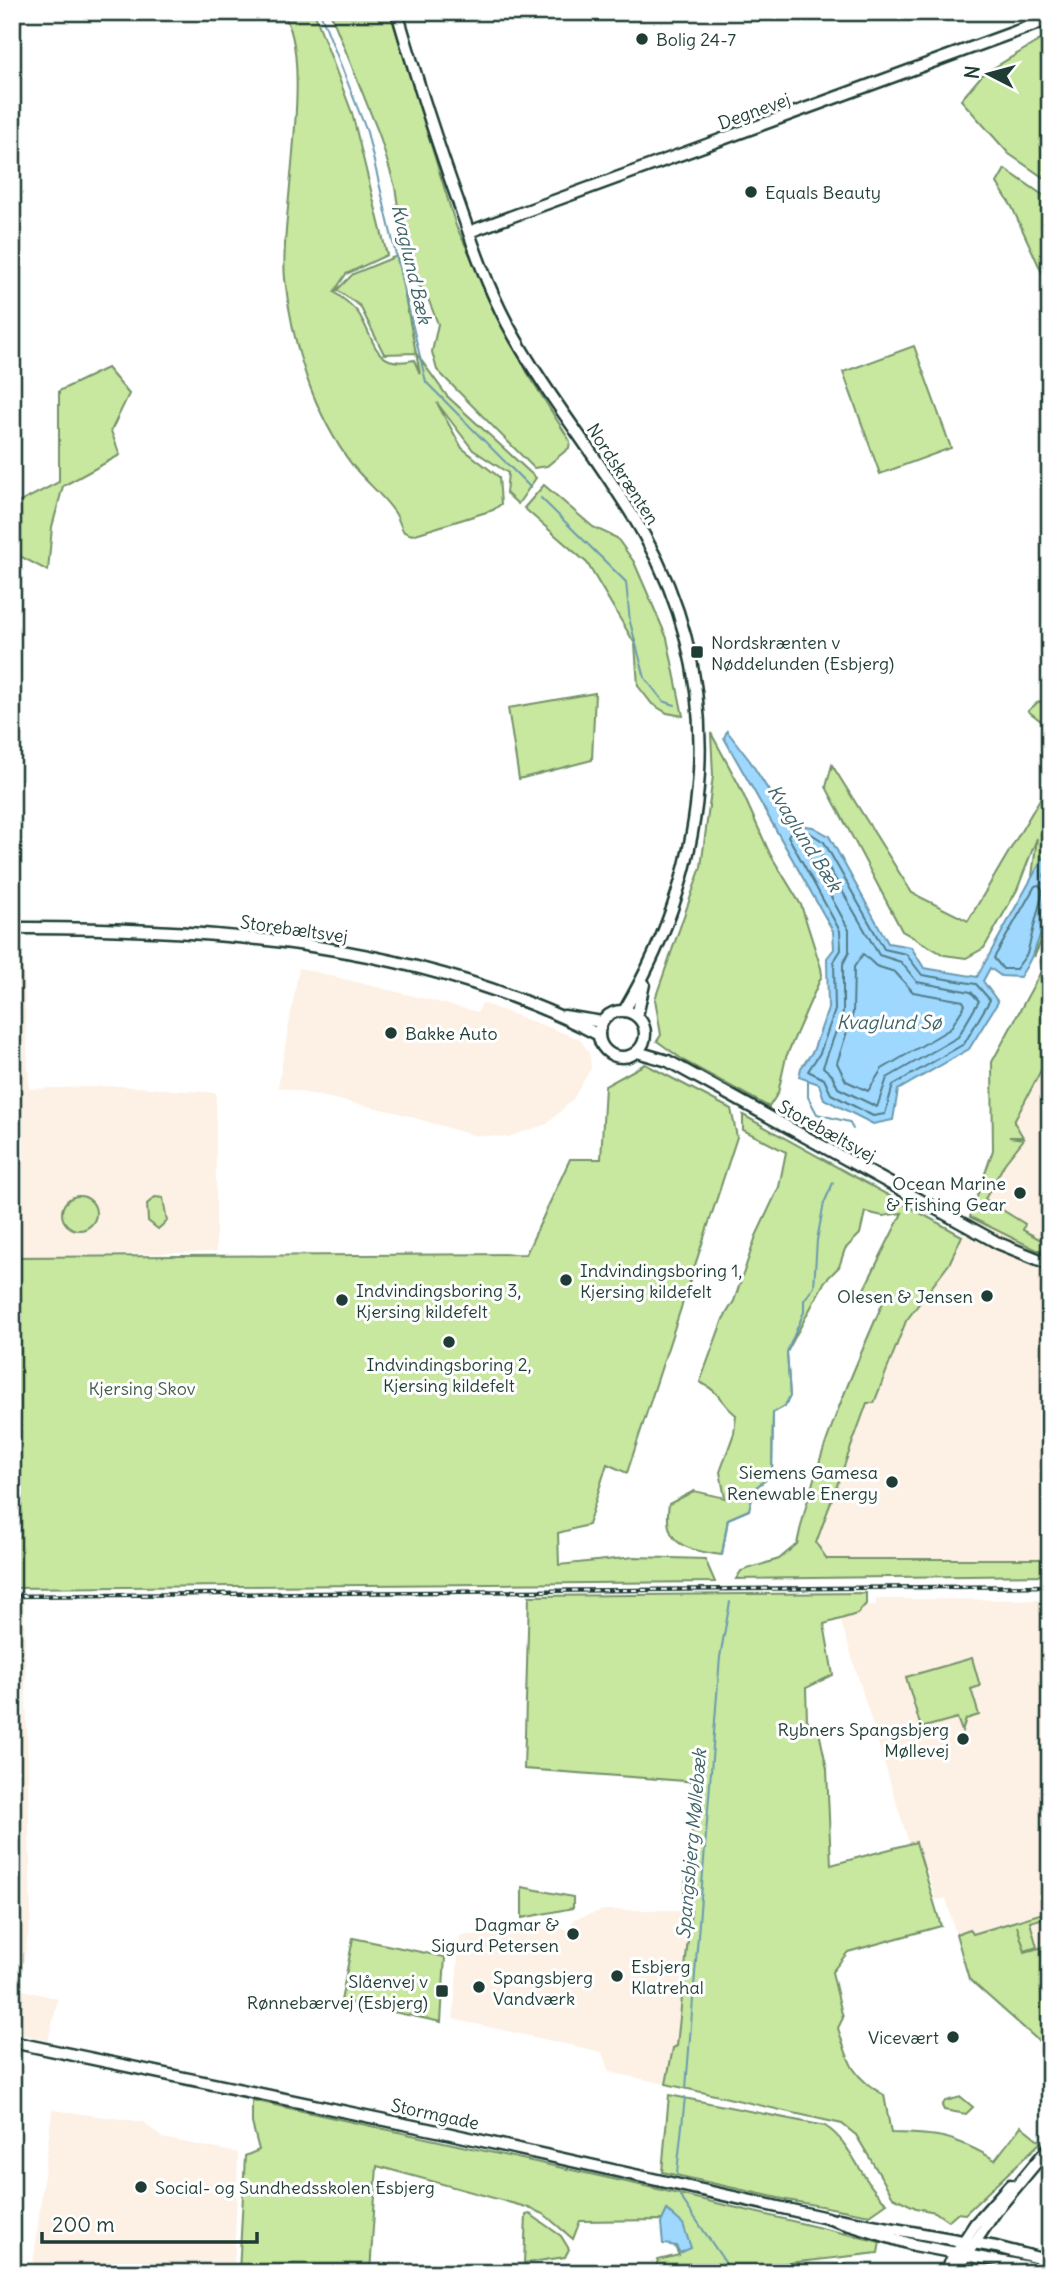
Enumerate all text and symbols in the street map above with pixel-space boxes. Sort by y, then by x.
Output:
place label: Bolig 24-7 [656,28,736,51]
marker: Bolig 24-7 [634,31,650,47]
north arrow [954,38,1024,108]
text: N [959,64,985,80]
street label: Degnevej [715,87,793,135]
place label: Equals Beauty [765,181,881,204]
marker: Equals Beauty [743,184,759,200]
water label: Kvaglund Bæk [387,202,438,327]
street label: Nordskrænten [582,419,664,529]
place label: Nordskrænten v Nøddelunden (Esbjerg) [711,631,894,675]
marker: Nordskrænten v Nøddelunden (Esbjerg) [689,644,705,660]
water label: Kvaglund Bæk [763,780,848,897]
street label: Storebæltsvej [239,910,349,948]
water label: Kvaglund Sø [837,1010,943,1034]
place label: Bakke Auto [405,1022,498,1045]
marker: Bakke Auto [383,1025,399,1041]
street label: Storebæltsvej [774,1095,880,1167]
place label: Ocean Marine & Fishing Gear [886,1172,1007,1216]
marker: Ocean Marine & Fishing Gear [1012,1185,1028,1201]
place label: Indvindingsboring 1, Kjersing kildefelt [580,1259,742,1303]
marker: Indvindingsboring 1, Kjersing kildefelt [558,1272,574,1288]
place label: Indvindingsboring 3, Kjersing kildefelt [356,1279,521,1323]
place label: Olesen & Jensen [837,1285,973,1308]
marker: Olesen & Jensen [979,1288,995,1304]
marker: Indvindingsboring 3, Kjersing kildefelt [334,1292,350,1308]
marker: Indvindingsboring 2, Kjersing kildefelt [441,1334,457,1350]
place label: Indvindingsboring 2, Kjersing kildefelt [366,1353,532,1397]
park label: Kjersing Skov [88,1377,196,1400]
place label: Siemens Gamesa Renewable Energy [727,1461,878,1505]
marker: Siemens Gamesa Renewable Energy [884,1474,900,1490]
place label: Rybners Spangsbjerg Møllevej [778,1718,949,1762]
marker: Rybners Spangsbjerg Møllevej [955,1731,971,1747]
water label: Spangsbjerg Møllebæk [671,1747,711,1940]
place label: Dagmar & Sigurd Petersen [431,1913,559,1957]
marker: Dagmar & Sigurd Petersen [565,1926,581,1942]
place label: Esbjerg Klatrehal [631,1955,704,1999]
place label: Spangsbjerg Vandværk [493,1966,593,2010]
marker: Esbjerg Klatrehal [609,1968,625,1984]
place label: Slåenvej v Rønnebærvej (Esbjerg) [247,1970,428,2014]
marker: Spangsbjerg Vandværk [471,1979,487,1995]
marker: Slåenvej v Rønnebærvej (Esbjerg) [434,1983,450,1999]
place label: Vicevært [868,2026,939,2049]
marker: Vicevært [945,2029,961,2045]
street label: Stormgade [389,2093,481,2135]
place label: Social- og Sundhedsskolen Esbjerg [155,2176,435,2199]
marker: Social- og Sundhedsskolen Esbjerg [133,2179,149,2195]
scale bar [42,2201,257,2245]
text: 200 m [52,2211,115,2238]

